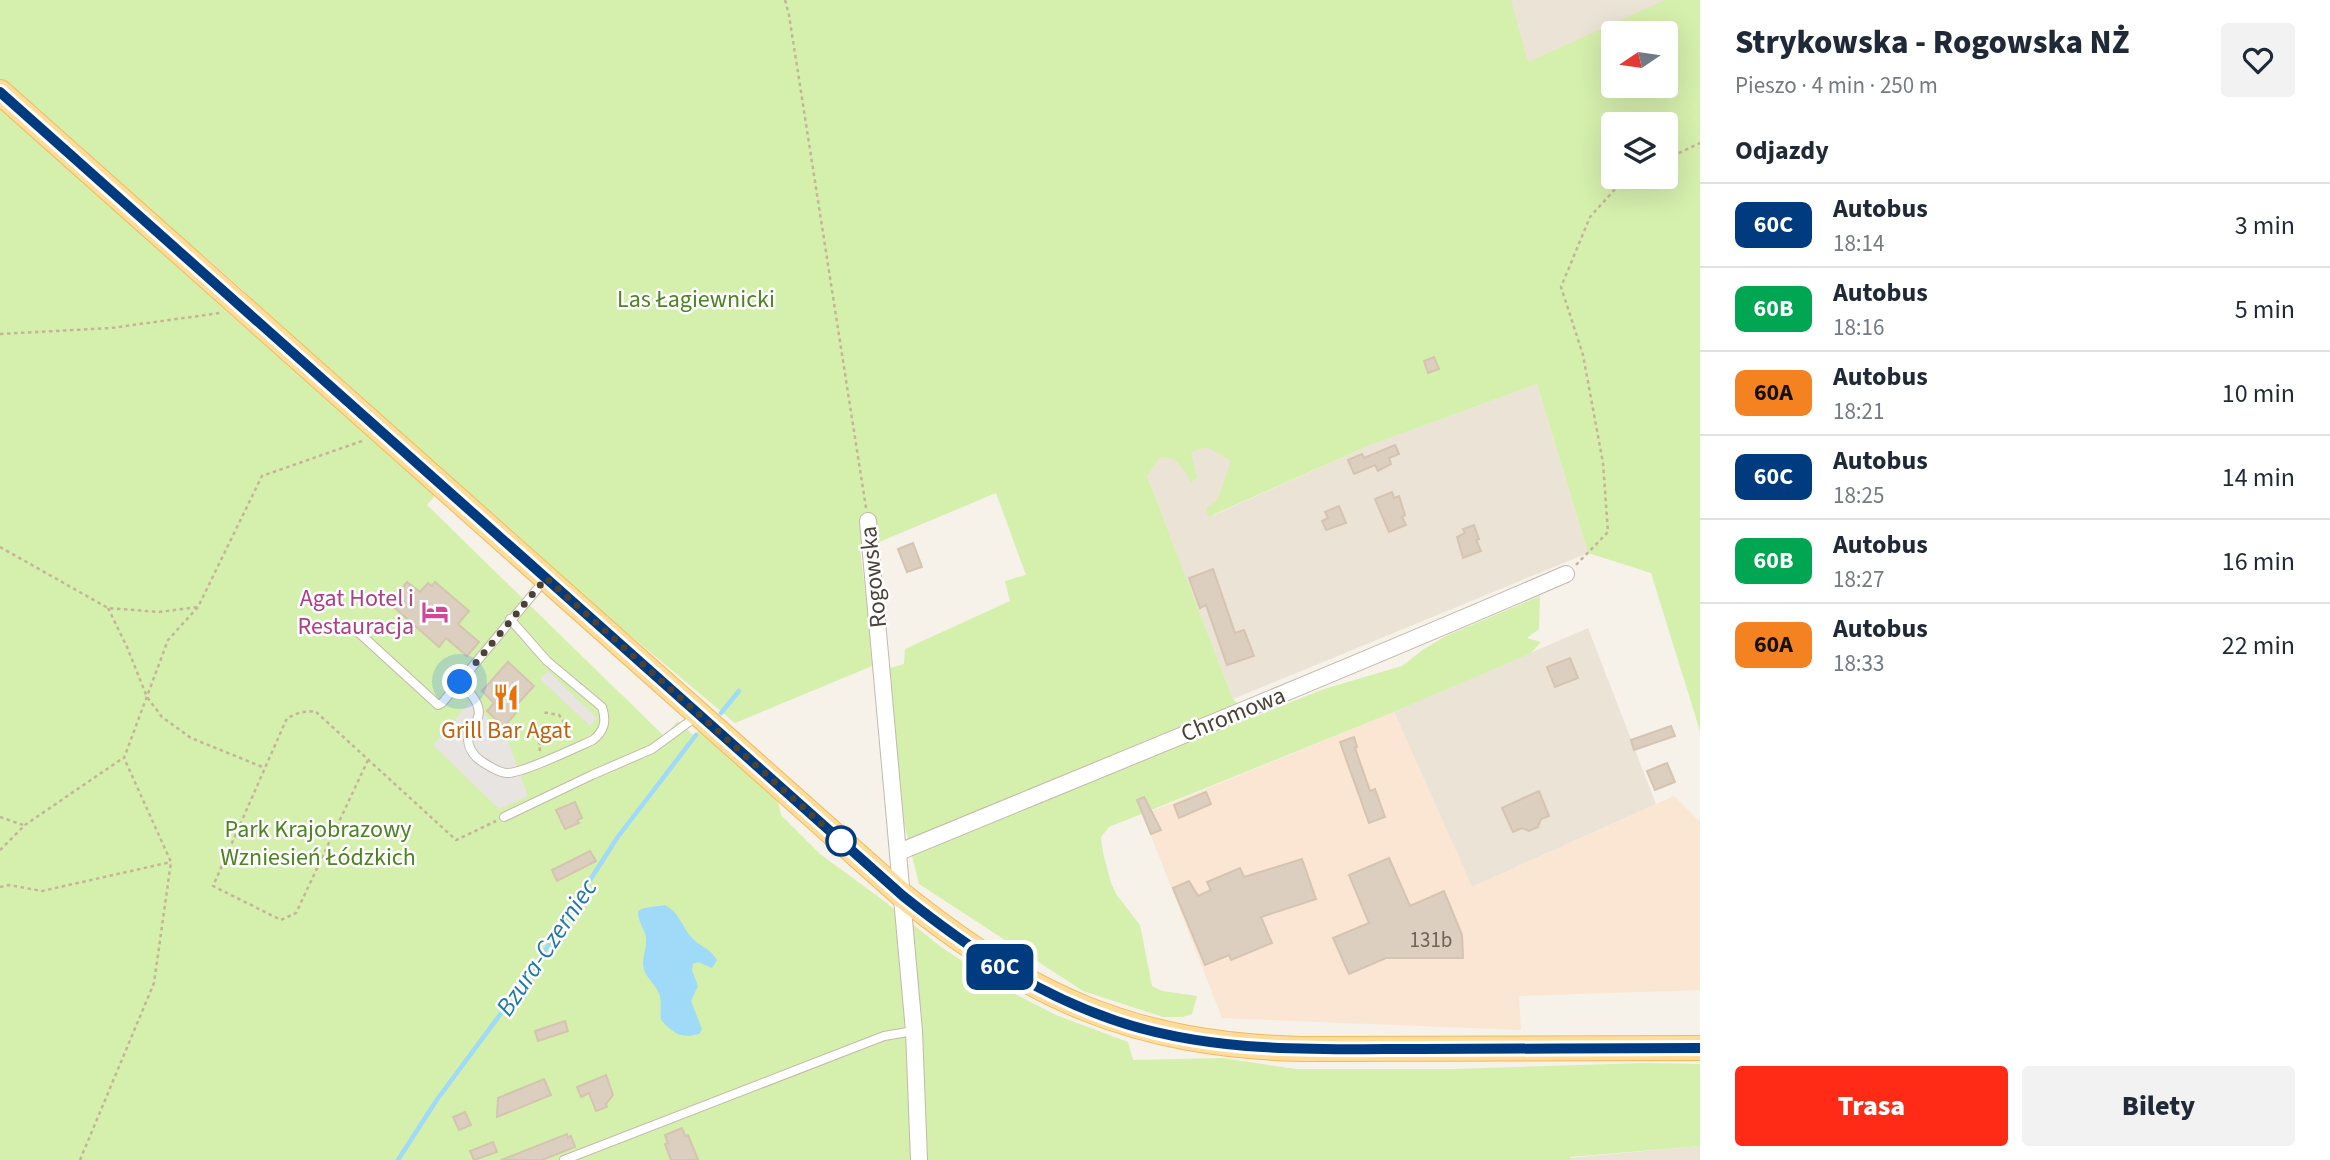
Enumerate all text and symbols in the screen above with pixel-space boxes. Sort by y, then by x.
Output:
text: Strykowska - Rogowska NŻ [1735,19,2130,66]
north arrow [1601,21,1678,98]
map controls [1601,21,1678,189]
button: heart [2221,23,2295,97]
text: Pieszo · 4 min · 250 m [1735,69,1938,102]
button: layers [1601,112,1678,189]
text: Odjazdy [1735,132,1829,169]
text: Autobus [1833,190,1928,227]
text: 60C [1754,207,1793,242]
text: 3 min [2235,207,2295,244]
text: 18:14 [1833,227,1884,260]
text: Autobus [1833,274,1928,311]
park label: Las Łagiewnicki [617,282,775,317]
text: 60B [1754,291,1793,326]
text: 5 min [2235,291,2295,328]
text: 18:16 [1833,311,1884,344]
text: Autobus [1833,358,1928,395]
text: 60A [1754,375,1793,410]
text: 10 min [2222,375,2295,412]
text: 18:21 [1833,395,1884,428]
text: Autobus [1833,442,1928,479]
text: 60C [1754,459,1793,494]
text: 14 min [2222,459,2295,496]
text: 18:25 [1833,479,1884,512]
street label: Rogowska [851,524,896,630]
text: Autobus [1833,526,1928,563]
text: 60B [1754,543,1793,578]
text: 16 min [2222,543,2295,580]
text: 18:27 [1833,563,1884,596]
place label: Agat Hotel i Restauracja [298,581,414,644]
hotel icon: Agat Hotel i Restauracja [420,597,450,627]
text: Autobus [1833,610,1928,647]
text: 60A [1754,627,1793,662]
text: 22 min [2222,627,2295,664]
text: 18:33 [1833,647,1884,680]
your location [442,664,477,699]
street label: Chromowa [1176,678,1291,751]
restaurant icon: Grill Bar Agat [491,682,521,712]
place label: Grill Bar Agat [441,713,571,748]
park label: Park Krajobrazowy Wzniesień Łódzkich [220,812,416,875]
unlabelled marker [826,826,856,856]
water label: Bzura-Czerniec [487,871,606,1023]
house number: 131b [1410,925,1452,955]
line badge: 60C [960,944,1040,990]
text: 60C [980,949,1020,984]
button: Trasa [1735,1066,2008,1146]
button: Bilety [2022,1066,2295,1146]

